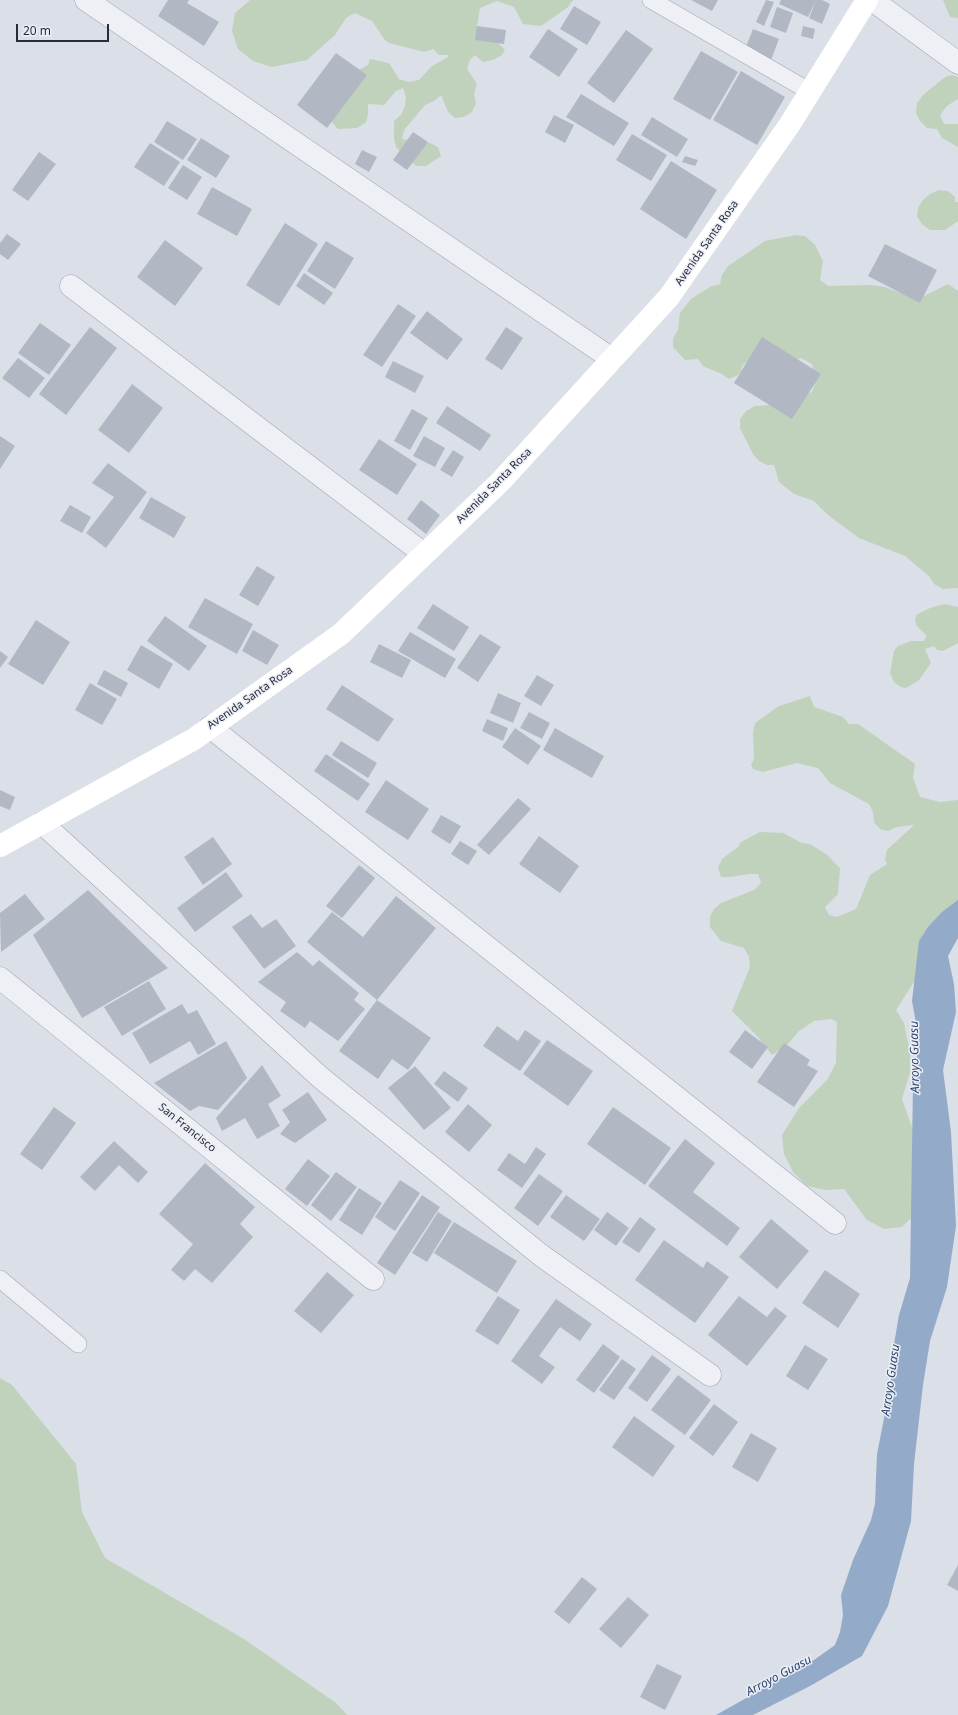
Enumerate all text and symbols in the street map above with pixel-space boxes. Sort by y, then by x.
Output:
scale bar [18,16,111,42]
text: 20 m [23,22,51,39]
street label: Avenida Santa Rosa [673,198,741,288]
street label: Avenida Santa Rosa [454,446,534,526]
street label: Avenida Santa Rosa [205,664,295,732]
water label: Arroyo Guasu [907,1021,923,1093]
street label: San Francisco [156,1101,218,1155]
water label: Arroyo Guasu [879,1343,903,1417]
water label: Arroyo Guasu [744,1653,814,1699]

